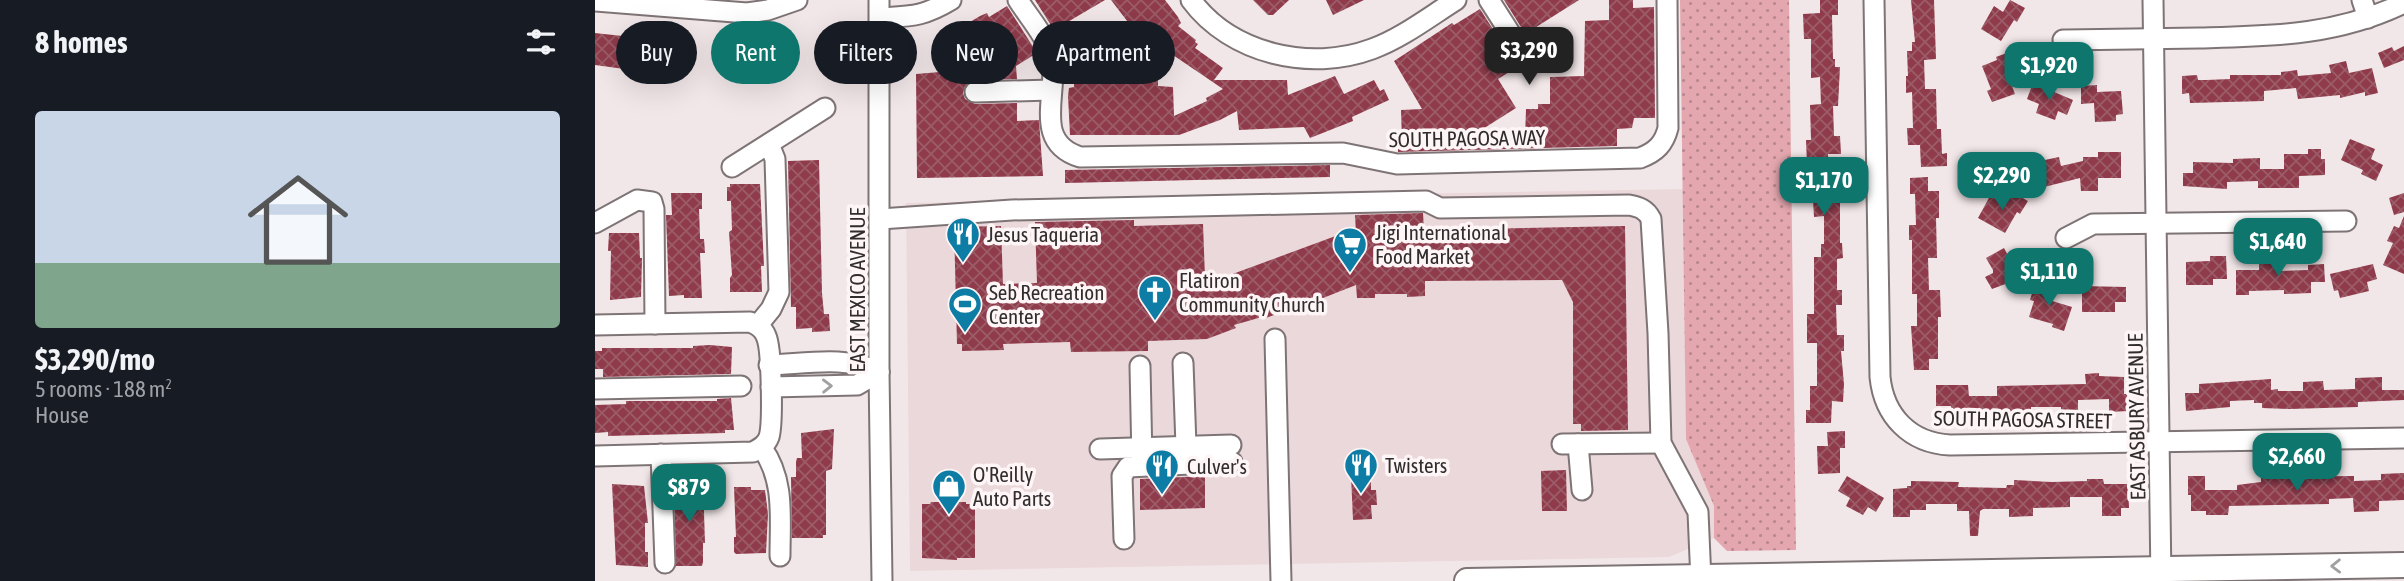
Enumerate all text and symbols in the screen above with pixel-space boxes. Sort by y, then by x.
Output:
chip: Buy [616,21,697,84]
chip: Rent [711,21,800,84]
chip: Filters [814,21,917,84]
chip: New [931,21,1018,84]
chip: Apartment [1032,21,1175,84]
icon: filters [522,23,560,61]
text: 8 homes [35,25,128,59]
pin: $3,290 [1472,28,1586,87]
text: $3,290 [1501,37,1558,63]
pin: $1,920 [1992,42,2106,102]
text: $1,920 [2021,52,2078,78]
street label: SOUTH PAGOSA WAY [1389,125,1546,151]
pin: $2,290 [1945,152,2059,212]
icon: home [235,157,361,283]
pin: $1,170 [1767,158,1881,217]
text: $2,290 [1974,162,2031,188]
text: $1,170 [1796,167,1853,193]
street label: EAST MEXICO AVENUE [845,207,869,372]
restaurant icon: Jesus Taqueria [944,215,982,264]
pin: $1,640 [2221,218,2335,278]
place label: Jigi International Food Market [1375,220,1507,268]
place label: Jesus Taqueria [987,222,1099,246]
supermarket icon: Jigi International Food Market [1331,225,1369,274]
text: $1,640 [2250,228,2307,254]
pin: $1,110 [1992,248,2106,308]
text: $1,110 [2021,258,2078,284]
place label: Flatiron Community Church [1179,268,1325,316]
church icon: Flatiron Community Church [1136,273,1174,322]
place label: Seb Recreation Center [989,280,1104,328]
sports icon: Seb Recreation Center [946,285,984,334]
street label: EAST ASBURY AVENUE [2123,333,2149,501]
text: $3,290/mo [35,342,155,376]
text: 5 rooms · 188 m² [35,376,172,402]
one-way arrow [822,378,832,394]
text: House [35,402,89,428]
street label: SOUTH PAGOSA STREET [1934,405,2112,433]
pin: $2,660 [2240,434,2354,493]
text: $2,660 [2269,443,2326,469]
restaurant icon: Twisters [1342,446,1380,495]
restaurant icon: Culver's [1143,447,1181,496]
place label: Twisters [1385,453,1447,477]
place label: Culver's [1187,454,1247,478]
place label: O'Reilly Auto Parts [973,462,1051,510]
pin: $879 [648,464,730,524]
shop icon: O'Reilly Auto Parts [930,467,968,516]
text: $879 [668,474,710,500]
one-way arrow [2330,558,2341,574]

